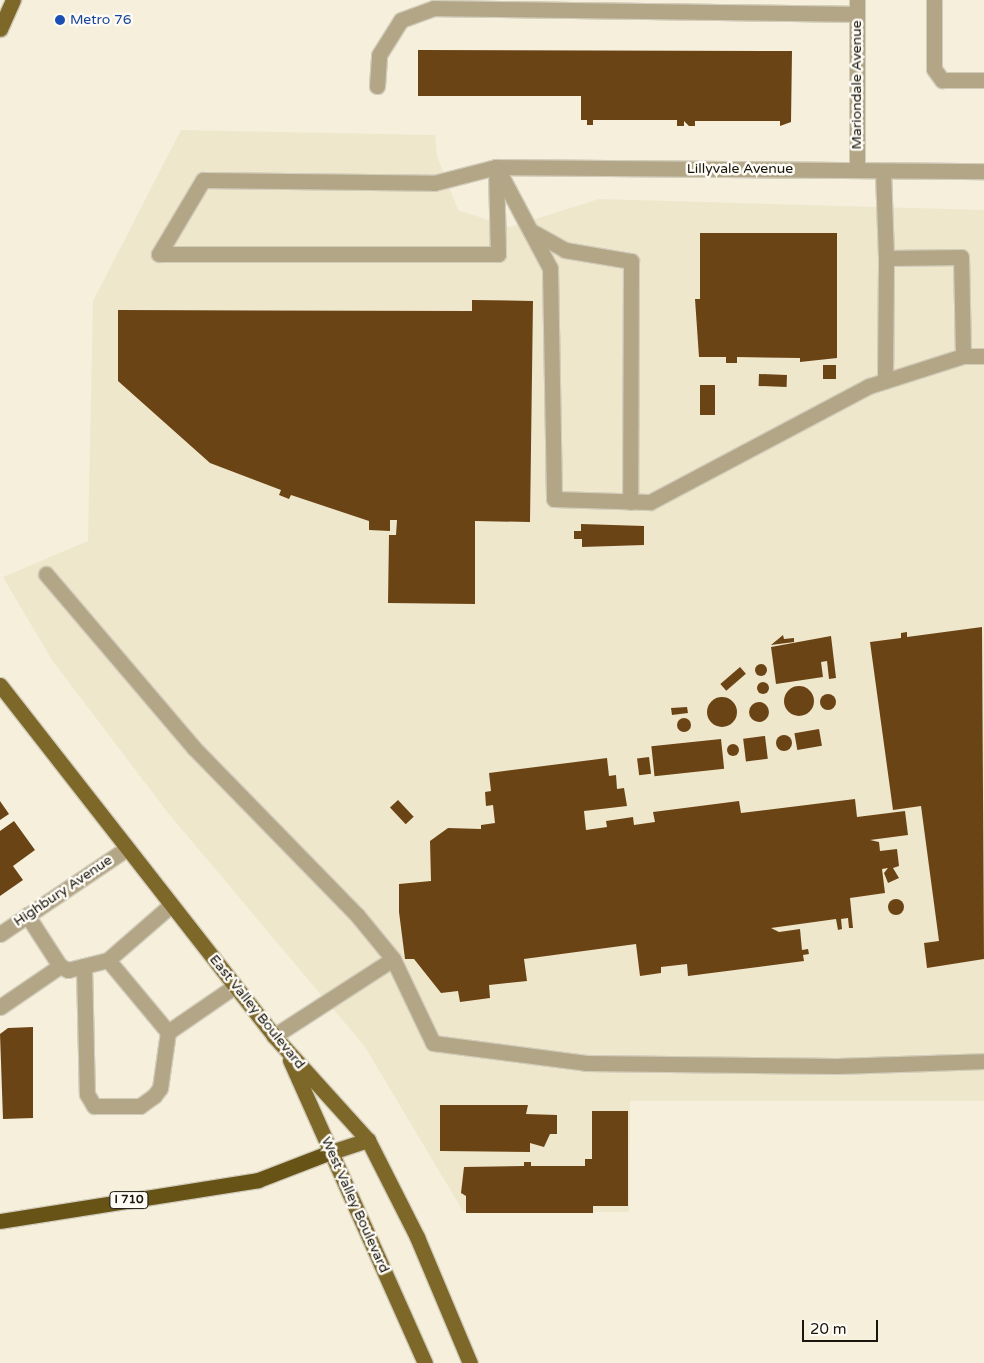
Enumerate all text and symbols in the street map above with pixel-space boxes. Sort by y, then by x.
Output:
place label: Metro 76 [70,12,131,28]
marker: Metro 76 [54,14,66,26]
street label: Mariondale Avenue [849,20,865,150]
street label: Lillyvale Avenue [687,161,793,177]
street label: Highbury Avenue [11,852,115,930]
street label: East Valley Boulevard [206,951,308,1073]
street label: West Valley Boulevard [317,1134,393,1276]
road number: I 710 [109,1190,149,1210]
scale bar [804,1310,880,1342]
text: 20 m [810,1320,847,1338]

